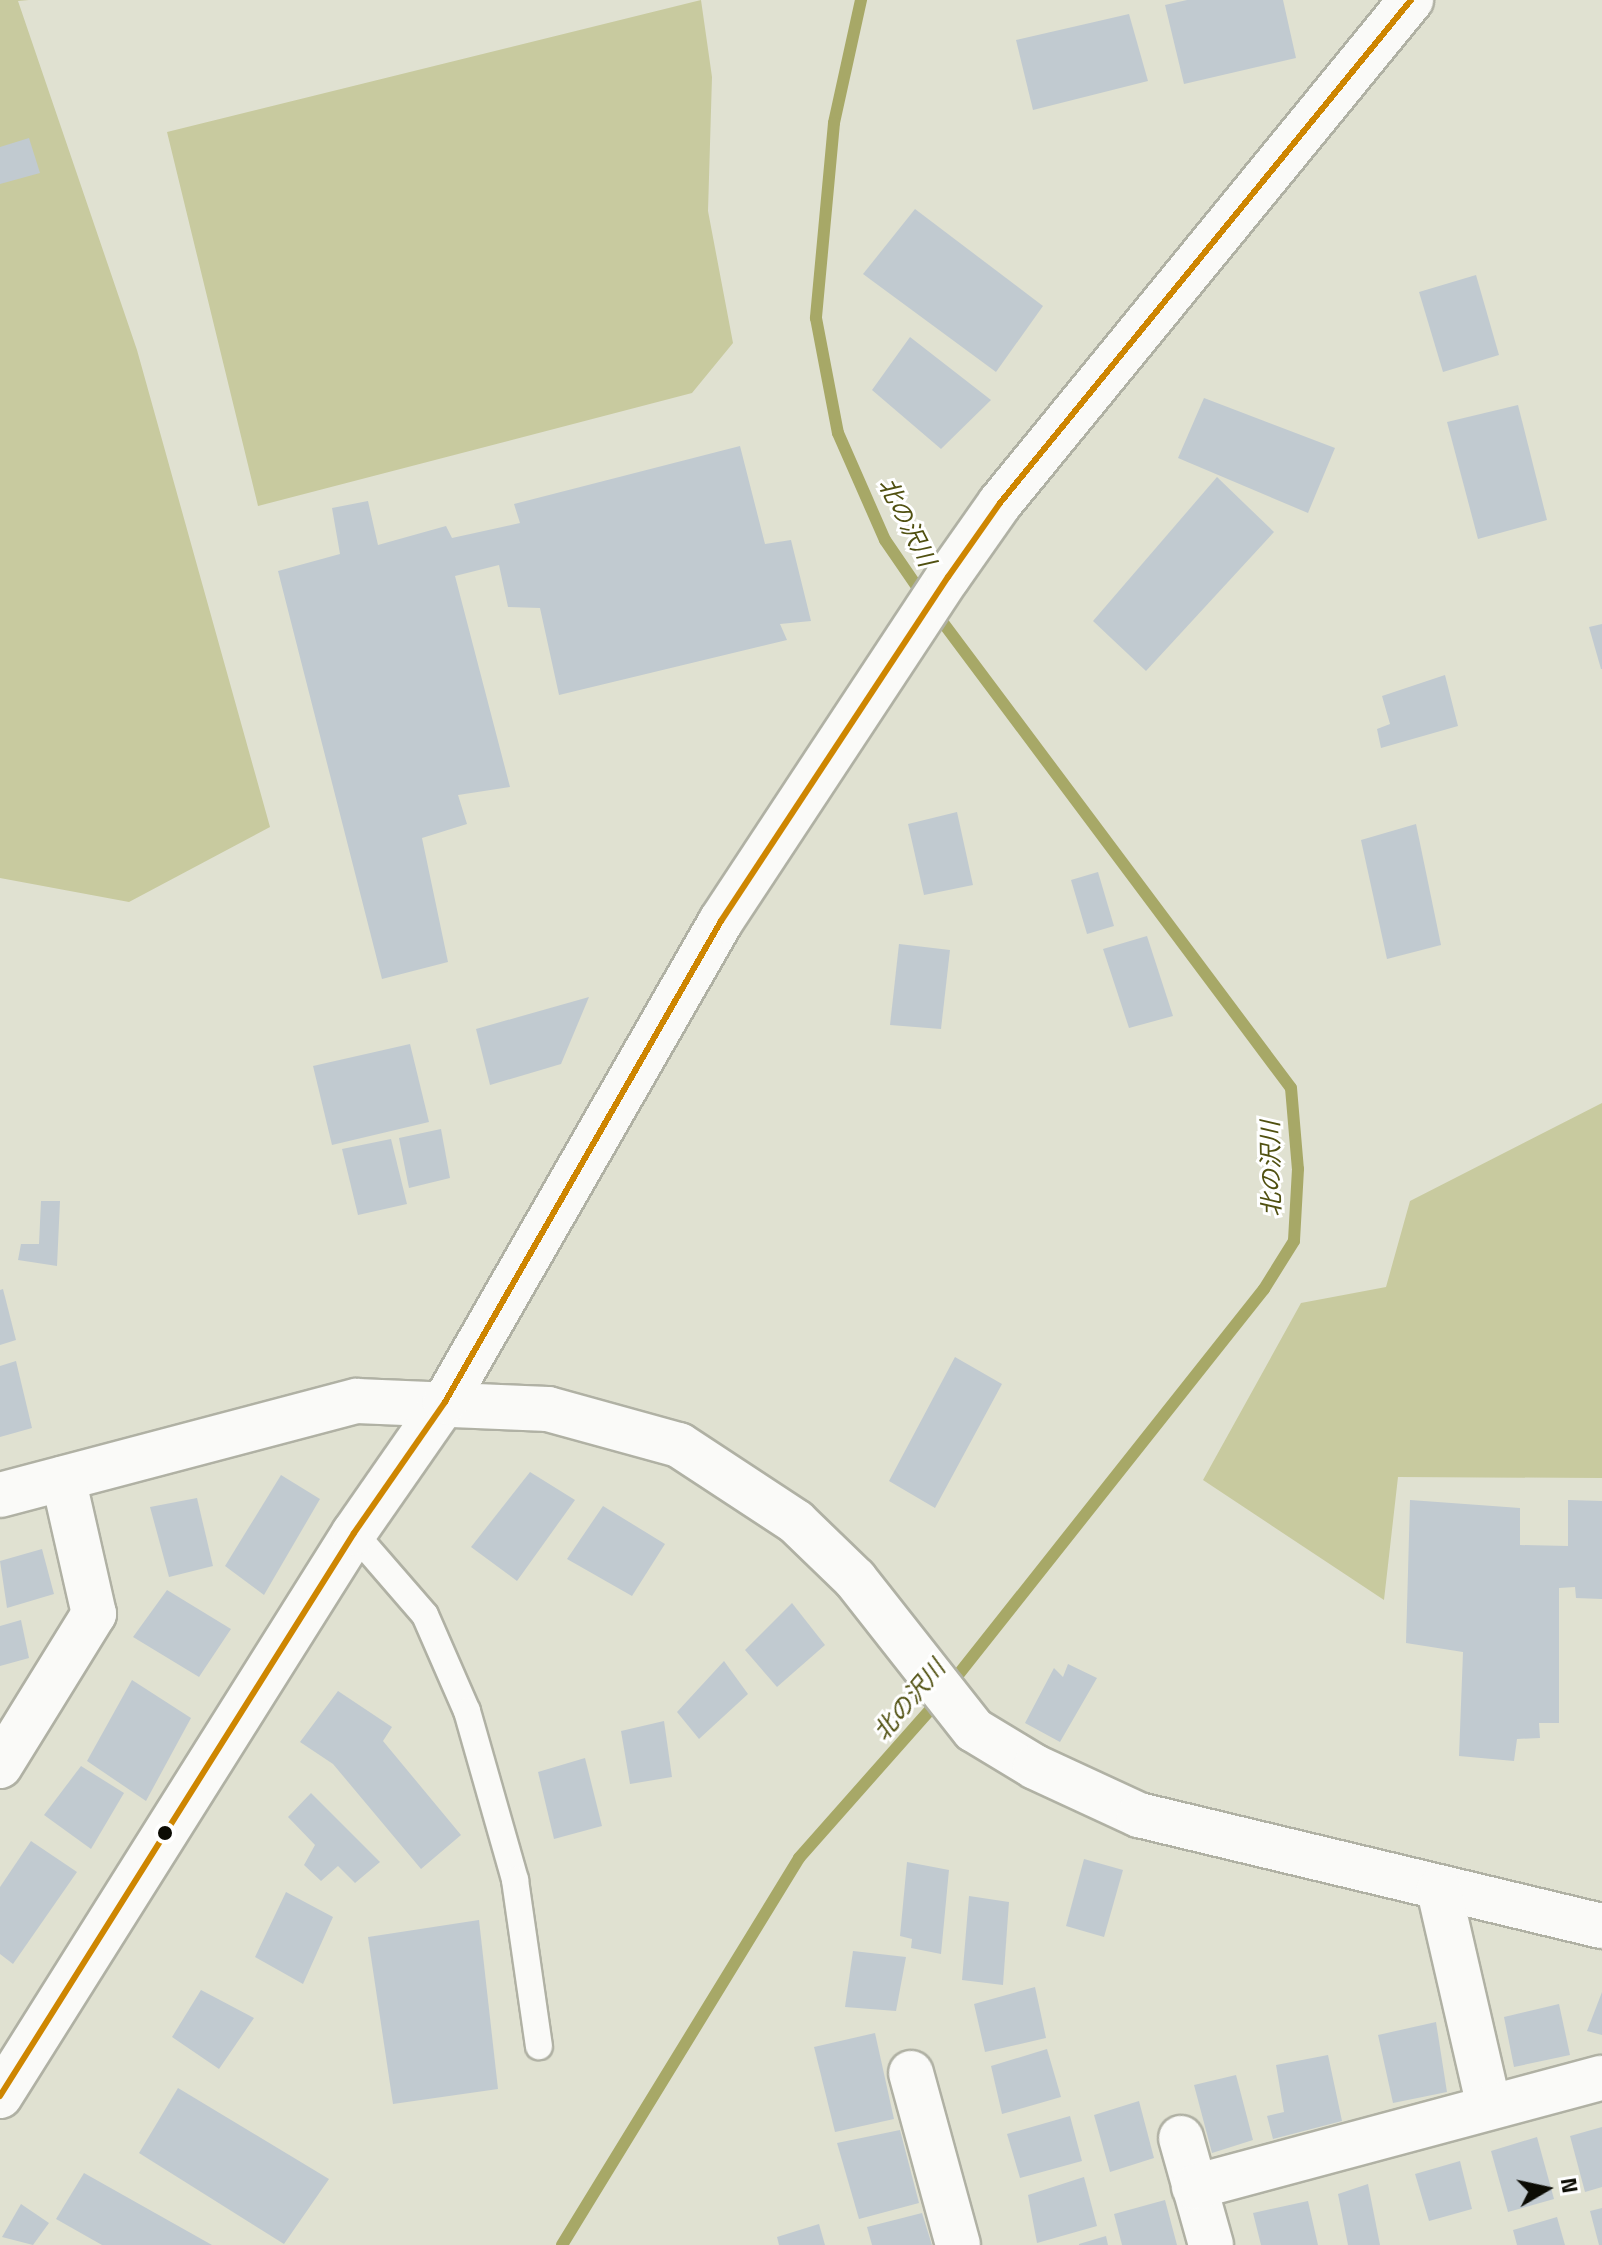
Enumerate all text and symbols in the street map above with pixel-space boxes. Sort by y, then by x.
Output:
water label: 北の沢川 [872,473,942,571]
water label: 北の沢川 [1256,1121,1286,1217]
water label: 北の沢川 [867,1654,951,1746]
unlabelled marker [157,1825,173,1841]
north arrow [1506,2149,1586,2229]
text: N [1552,2175,1588,2195]

